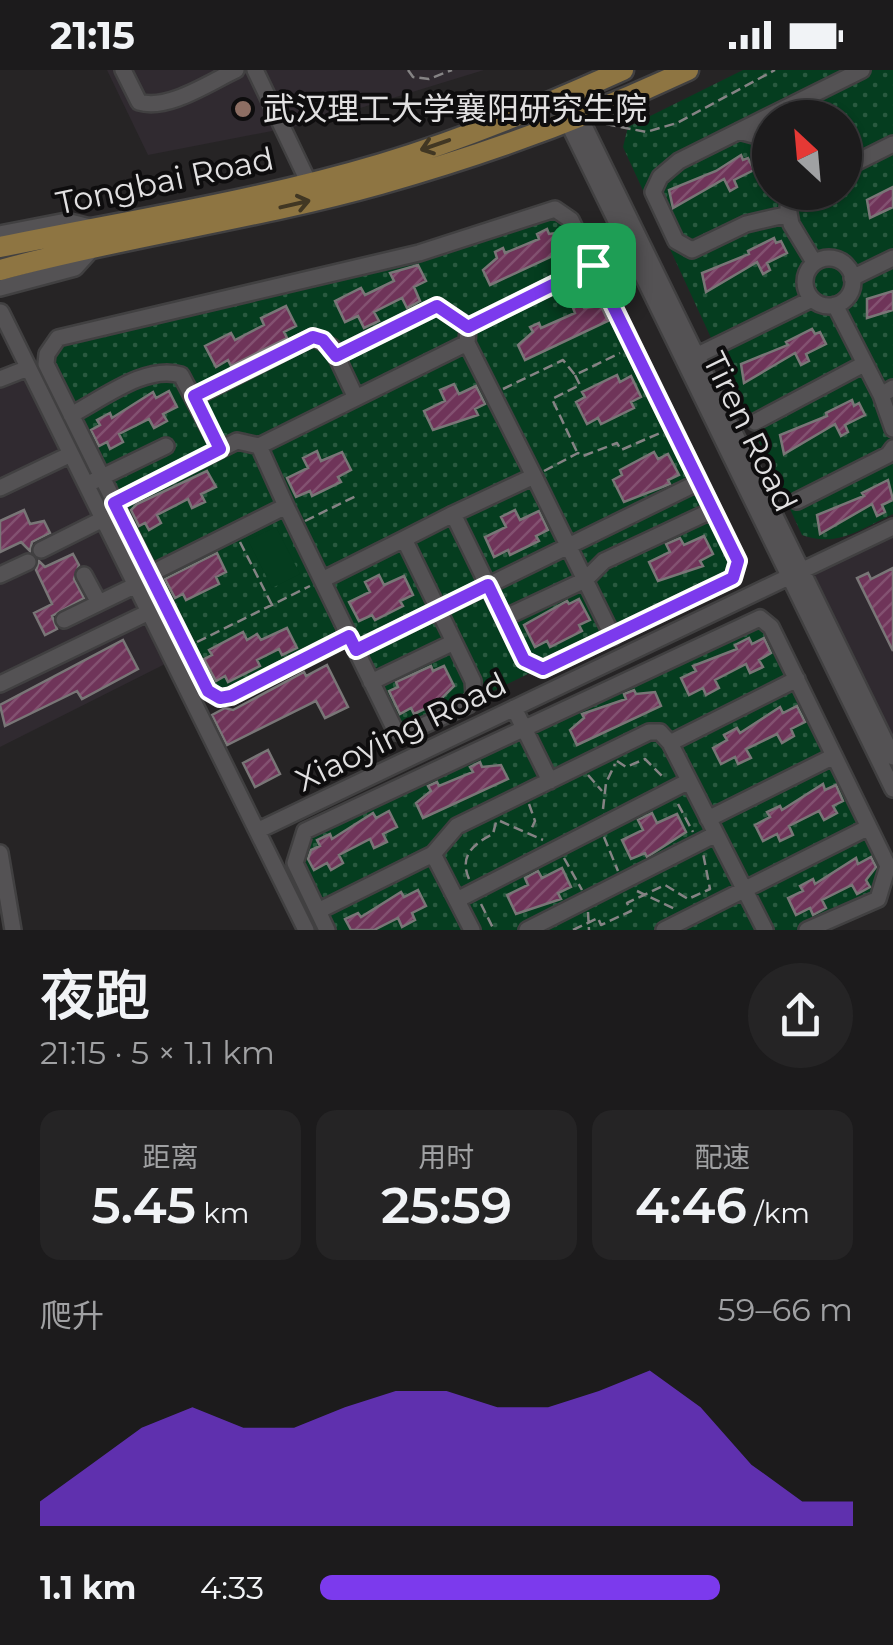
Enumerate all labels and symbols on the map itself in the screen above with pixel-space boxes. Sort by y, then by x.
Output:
place label: 武汉理工大学襄阳研究生院 [263,89,647,128]
marker: 武汉理工大学襄阳研究生院 [232,98,254,120]
north arrow [752,100,862,210]
street label: Tongbai Road [53,138,277,223]
one-way arrow [420,138,452,156]
one-way arrow [278,194,310,212]
pin [551,223,636,308]
street label: Tiren Road [695,346,806,518]
street label: Xiaoying Road [289,664,513,799]

